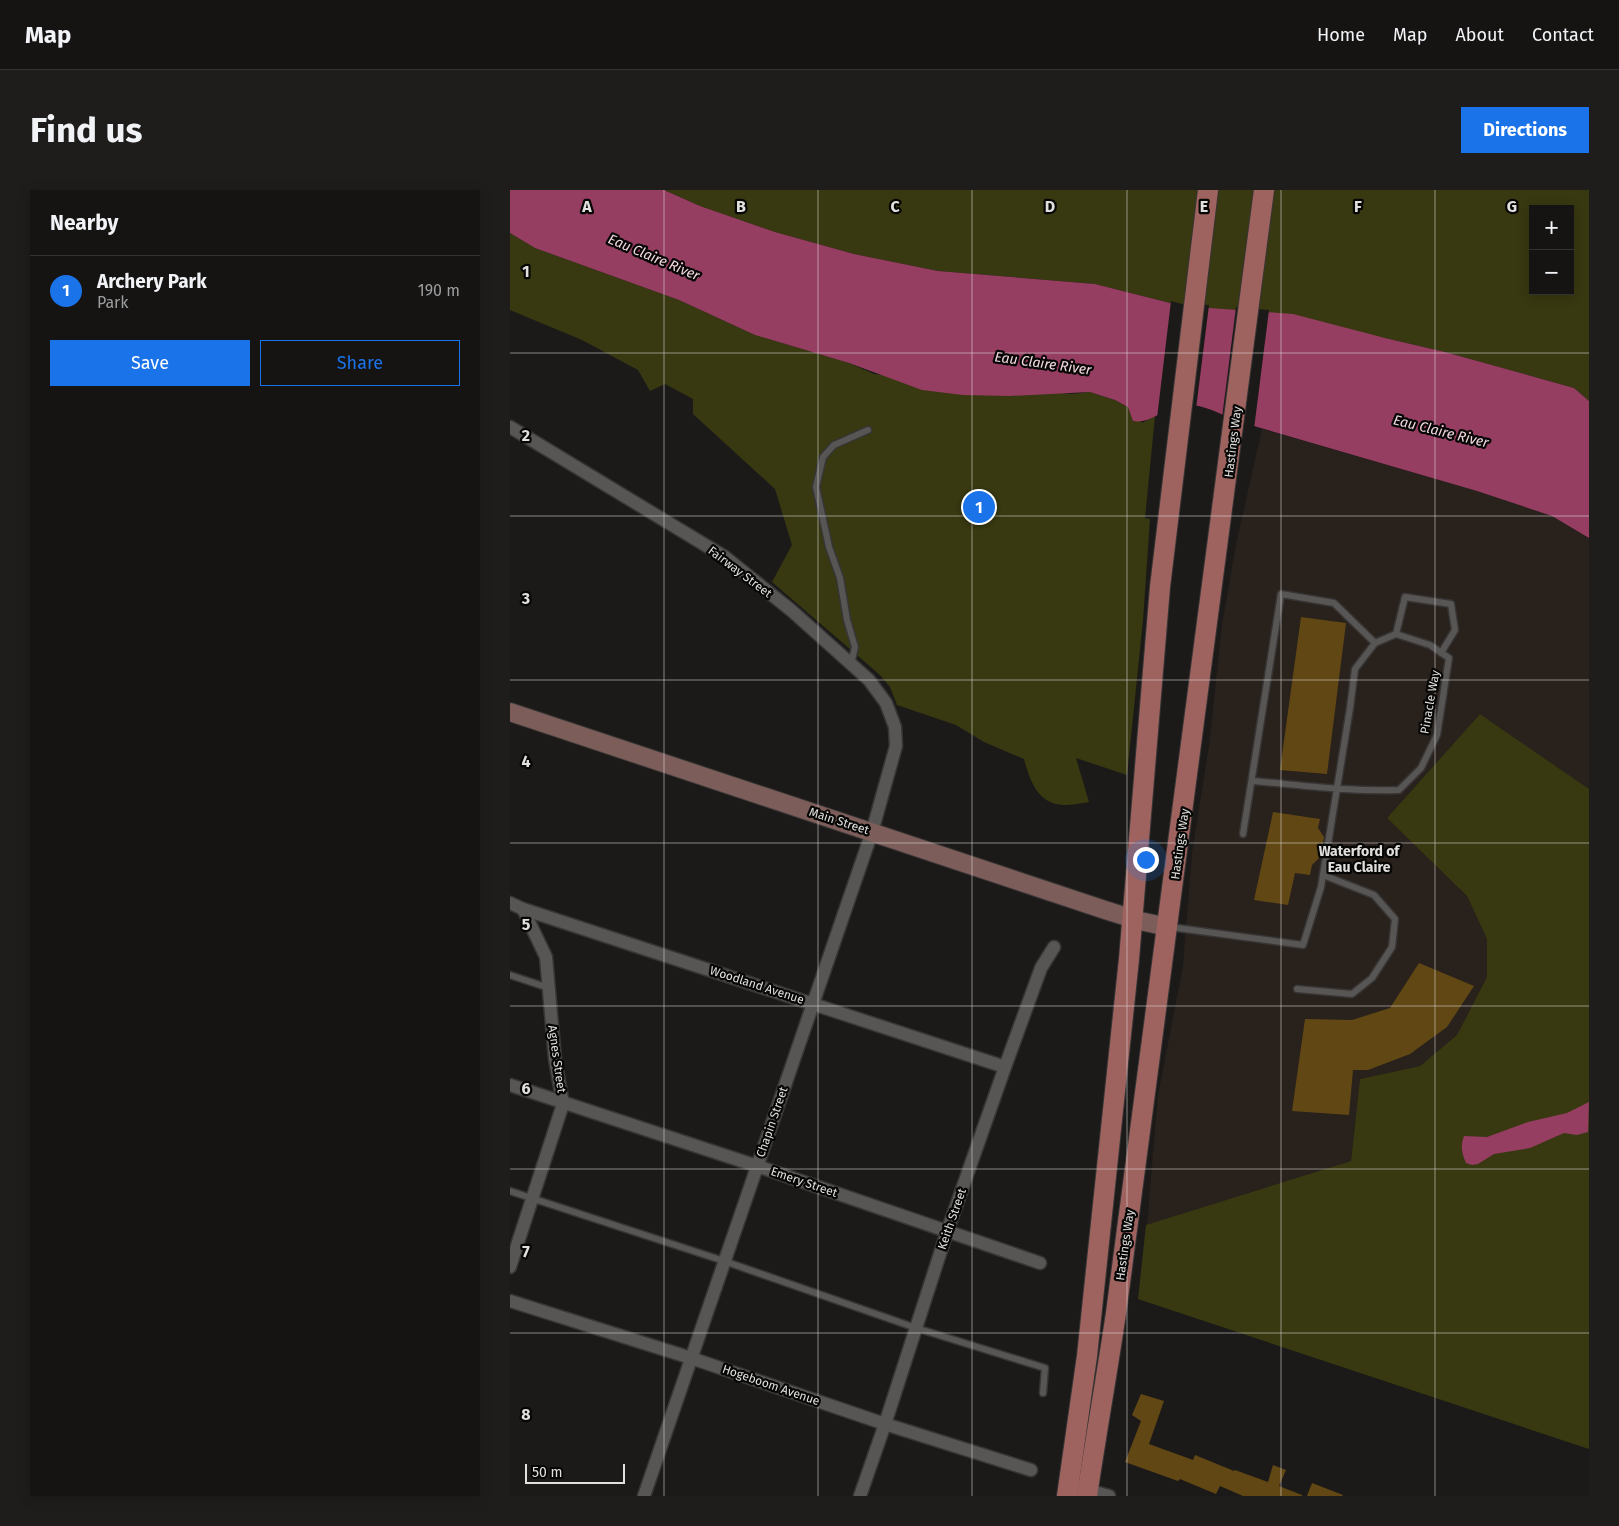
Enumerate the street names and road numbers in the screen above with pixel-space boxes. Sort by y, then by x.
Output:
street label: Hastings Way [1222,405,1244,478]
street label: Fairway Street [705,543,775,601]
street label: Pinacle Way [1417,669,1443,735]
street label: Main Street [807,805,871,837]
street label: Hastings Way [1168,807,1192,880]
street label: Woodland Avenue [708,963,806,1007]
street label: Agnes Street [545,1024,569,1094]
street label: Chapin Street [753,1084,791,1159]
street label: Emery Street [769,1164,840,1200]
street label: Keith Street [935,1186,969,1252]
street label: Hastings Way [1113,1208,1137,1281]
street label: Hogeboom Avenue [720,1362,822,1408]

